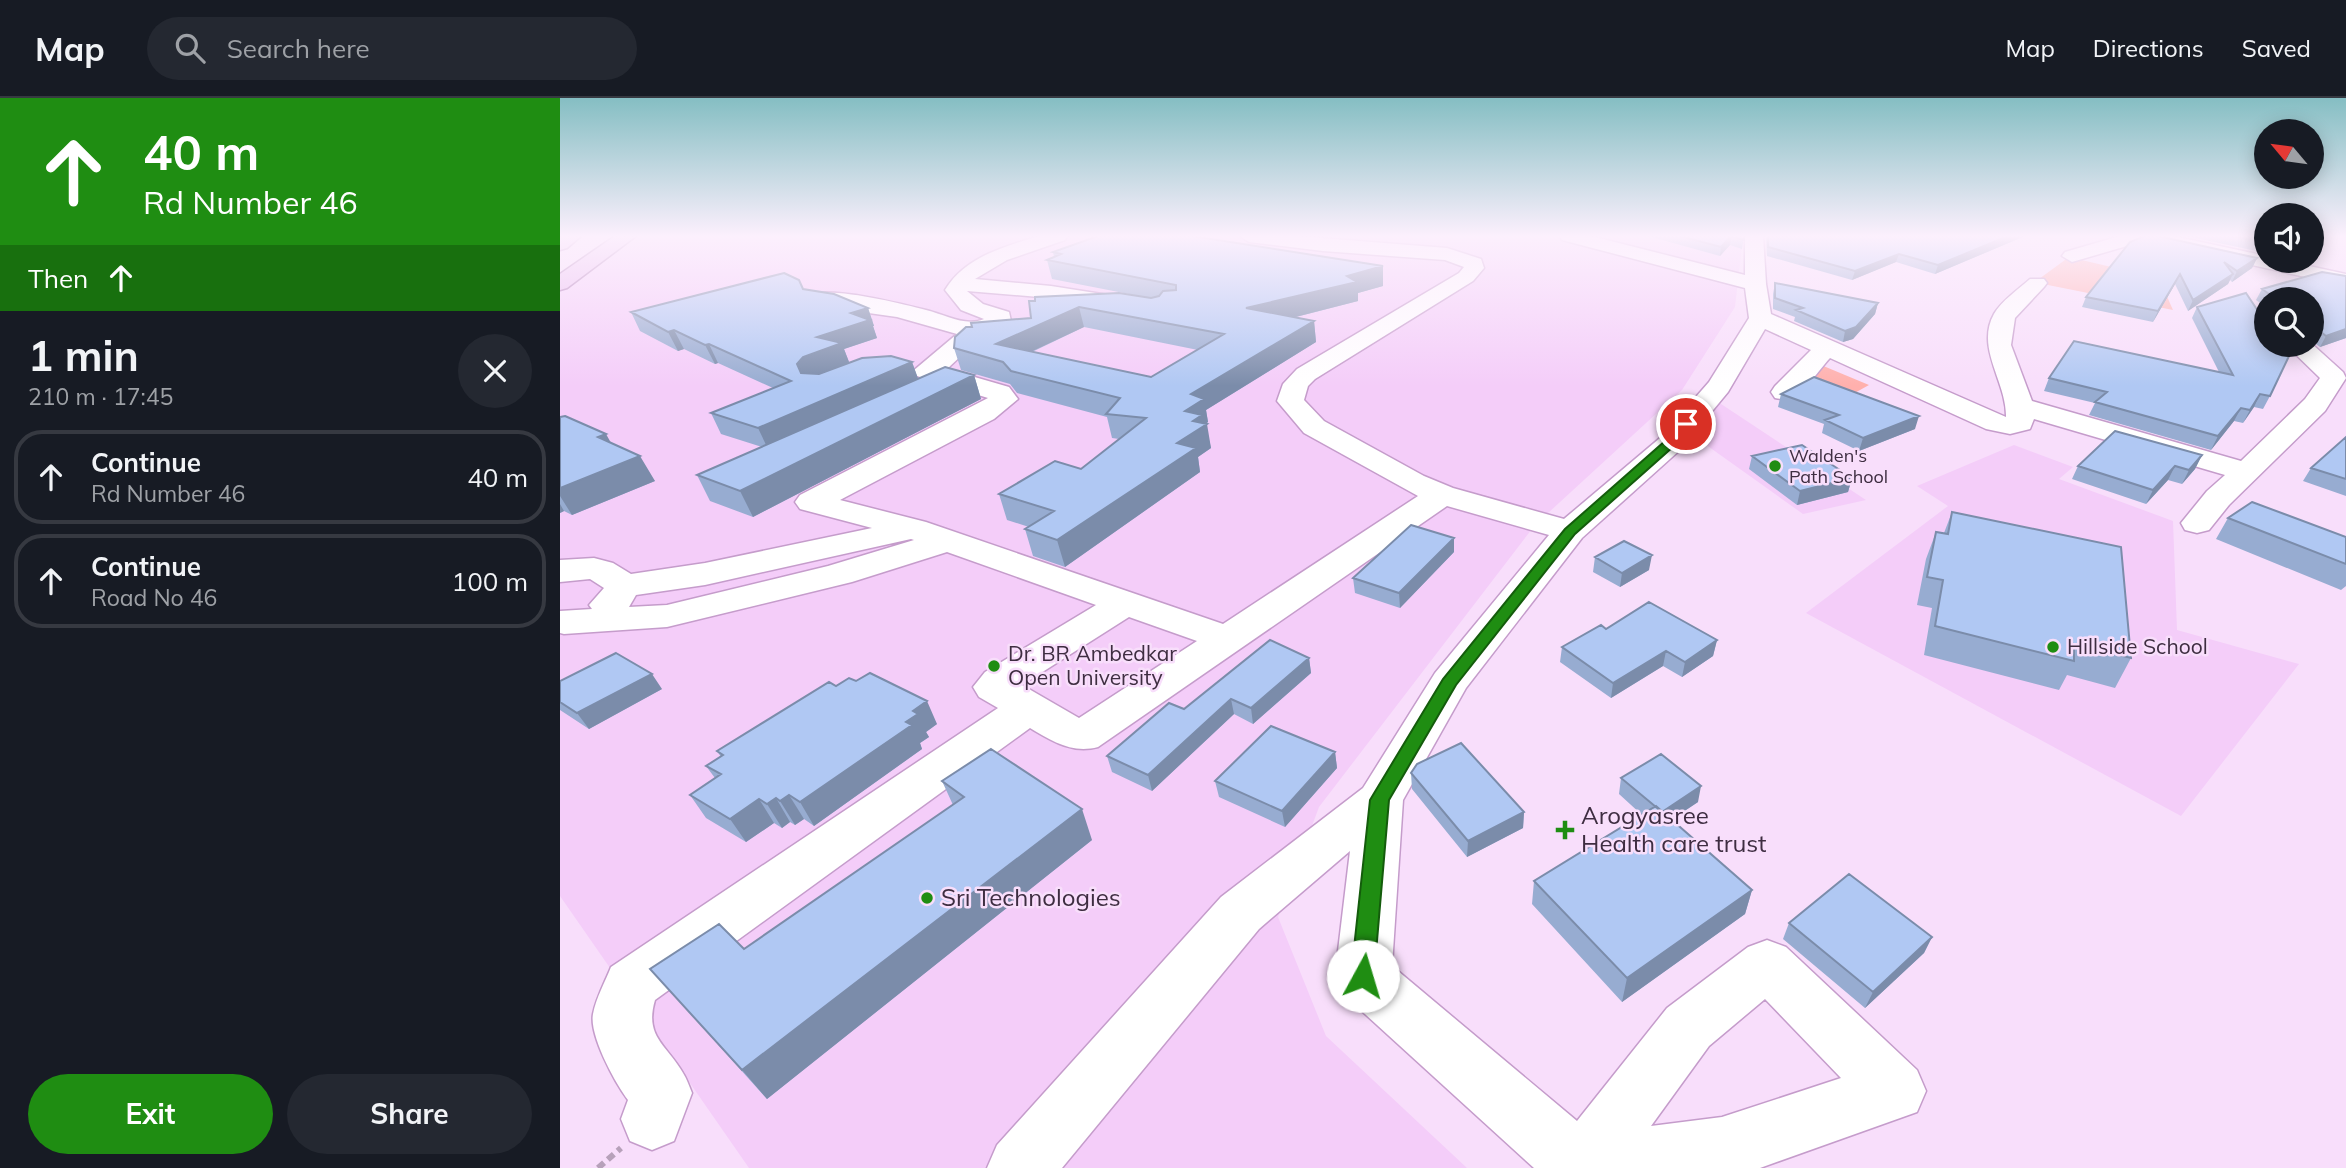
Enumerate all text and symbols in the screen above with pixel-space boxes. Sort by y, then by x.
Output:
search box [147,17,637,80]
text: Map [35,28,105,69]
icon: search [171,29,209,67]
text: Search here [227,32,370,65]
text: Map [2005,33,2055,63]
text: Directions [2093,33,2204,63]
text: Saved [2242,33,2311,63]
north arrow [2254,119,2324,189]
map controls [2254,119,2324,357]
text: 40 m [143,121,259,182]
icon: ahead [28,126,119,217]
text: Rd Number 46 [143,182,358,222]
button: sound [2254,203,2324,273]
icon: ahead [102,259,140,297]
text: Then [28,262,88,295]
button: search [2254,287,2324,357]
text: 1 min [28,329,139,382]
button: close [458,334,532,408]
text: 210 m · 17:45 [28,382,173,411]
pin [1656,394,1716,454]
icon: arrive [1667,405,1705,443]
place label: Walden's Path School [1789,444,1888,488]
text: Continue [91,446,201,479]
icon: ahead [32,458,70,496]
marker: Walden's Path School [1767,458,1783,474]
text: 40 m [467,461,528,494]
text: Rd Number 46 [91,479,245,508]
text: Continue [91,550,201,583]
icon: ahead [32,562,70,600]
text: 100 m [452,565,528,598]
text: Road No 46 [91,583,217,612]
place label: Hillside School [2067,633,2208,659]
marker: Hillside School [2045,639,2061,655]
place label: Dr. BR Ambedkar Open University [1008,640,1177,690]
marker: Dr. BR Ambedkar Open University [986,658,1002,674]
place label: Arogyasree Health care trust [1581,800,1766,858]
marker: Arogyasree Health care trust [1555,820,1575,840]
place label: Sri Technologies [941,882,1121,912]
marker: Sri Technologies [919,890,935,906]
position arrow [1326,939,1400,1013]
button: Exit [28,1074,273,1154]
button: Share [287,1074,532,1154]

